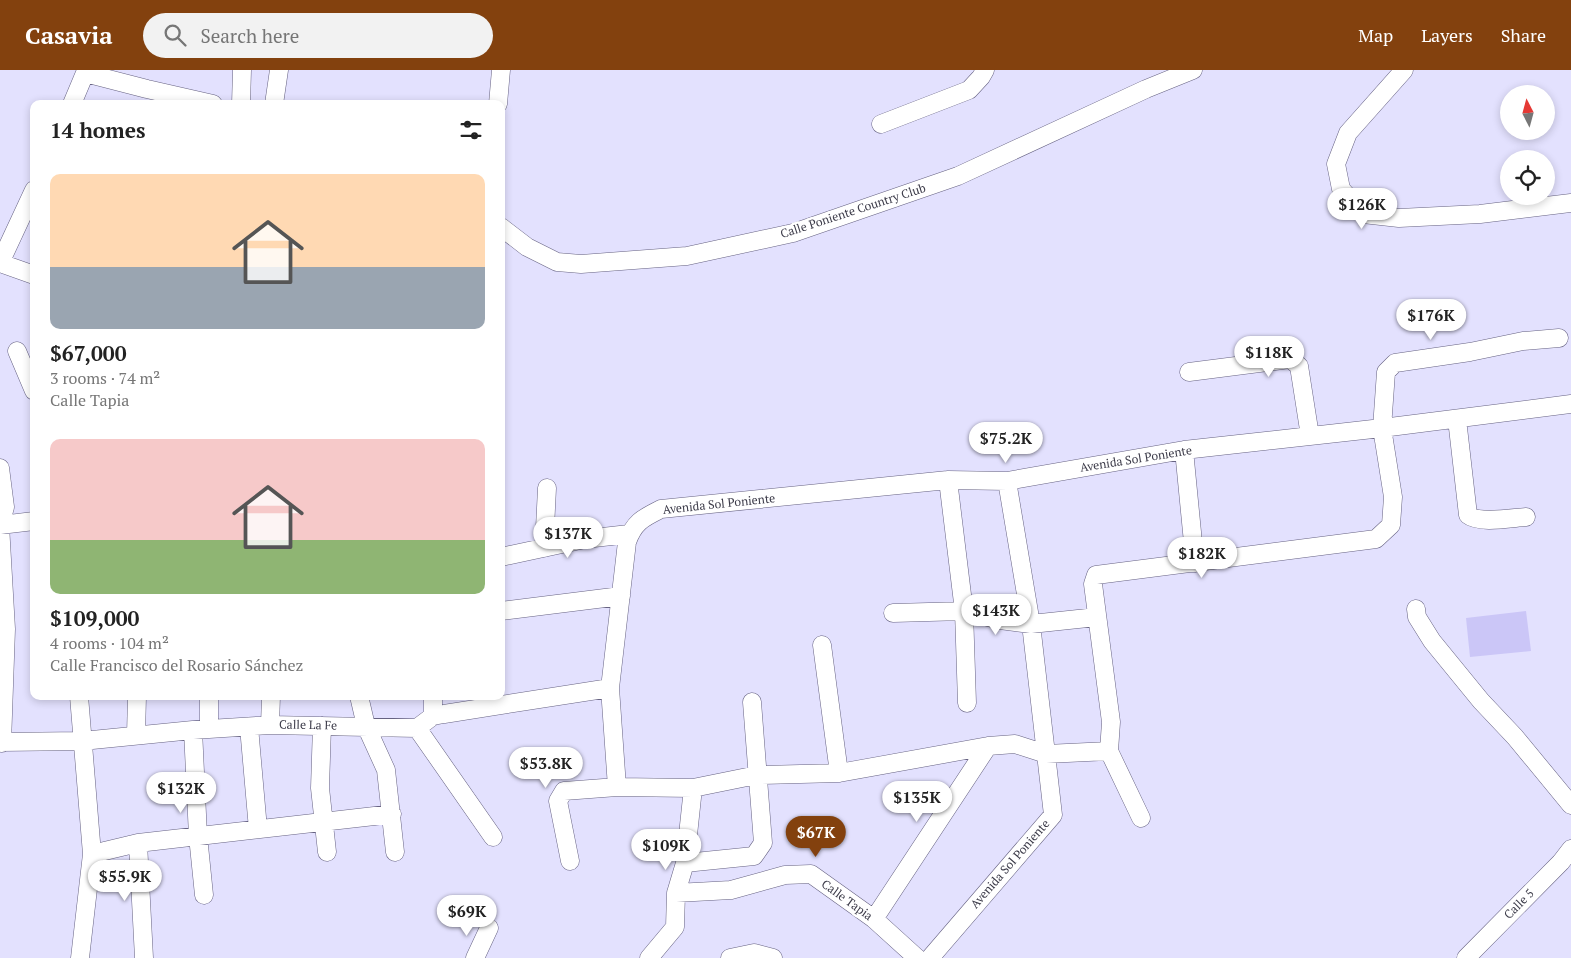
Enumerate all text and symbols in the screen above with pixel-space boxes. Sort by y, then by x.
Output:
search box [143,13,493,58]
text: Casavia [25,19,113,51]
icon: search [161,21,189,49]
text: Search here [201,23,299,48]
text: Map [1358,23,1393,47]
text: Layers [1421,23,1473,47]
text: Share [1501,23,1546,47]
north arrow [1500,85,1555,140]
map controls [1500,85,1555,205]
text: 14 homes [50,116,146,144]
icon: filters [457,116,485,144]
button: locate [1500,150,1555,205]
street label: Calle Poniente Country Club [778,180,928,241]
pin: $126K [1327,188,1397,230]
text: $126K [1338,193,1386,215]
icon: home [223,207,313,297]
pin: $176K [1396,298,1466,341]
text: $176K [1407,304,1455,326]
pin: $118K [1234,336,1304,378]
text: $67,000 [50,339,127,367]
text: $118K [1245,341,1293,363]
text: 3 rooms · 74 m² [50,367,160,389]
text: Calle Tapia [50,389,129,411]
pin: $75.2K [965,422,1047,464]
text: $75.2K [980,427,1032,449]
street label: Avenida Sol Poniente [1079,442,1193,475]
icon: home [223,472,313,562]
street label: Avenida Sol Poniente [662,490,776,517]
pin: $137K [533,516,603,559]
text: $137K [544,522,592,544]
pin: $182K [1167,536,1237,579]
text: $182K [1178,542,1226,564]
pin: $143K [961,594,1031,636]
text: $143K [972,599,1020,621]
text: $109,000 [50,604,139,632]
text: 4 rooms · 104 m² [50,632,169,654]
text: Calle Francisco del Rosario Sánchez [50,654,303,676]
street label: Calle La Fe [279,716,337,733]
pin: $53.8K [505,746,587,789]
text: $53.8K [520,752,572,774]
pin: $132K [146,772,216,814]
text: $132K [157,777,205,799]
pin: $135K [882,780,952,823]
text: $135K [893,786,941,808]
pin: $67K [786,816,846,858]
street label: Avenida Sol Poniente [967,816,1052,911]
text: $67K [797,821,835,843]
pin: $109K [631,828,701,871]
text: $109K [642,834,690,856]
pin: $55.9K [84,860,166,902]
text: $55.9K [99,865,151,887]
street label: Calle Tapia [819,876,876,923]
street label: Calle 5 [1500,885,1537,922]
pin: $69K [437,894,497,937]
text: $69K [448,900,486,922]

